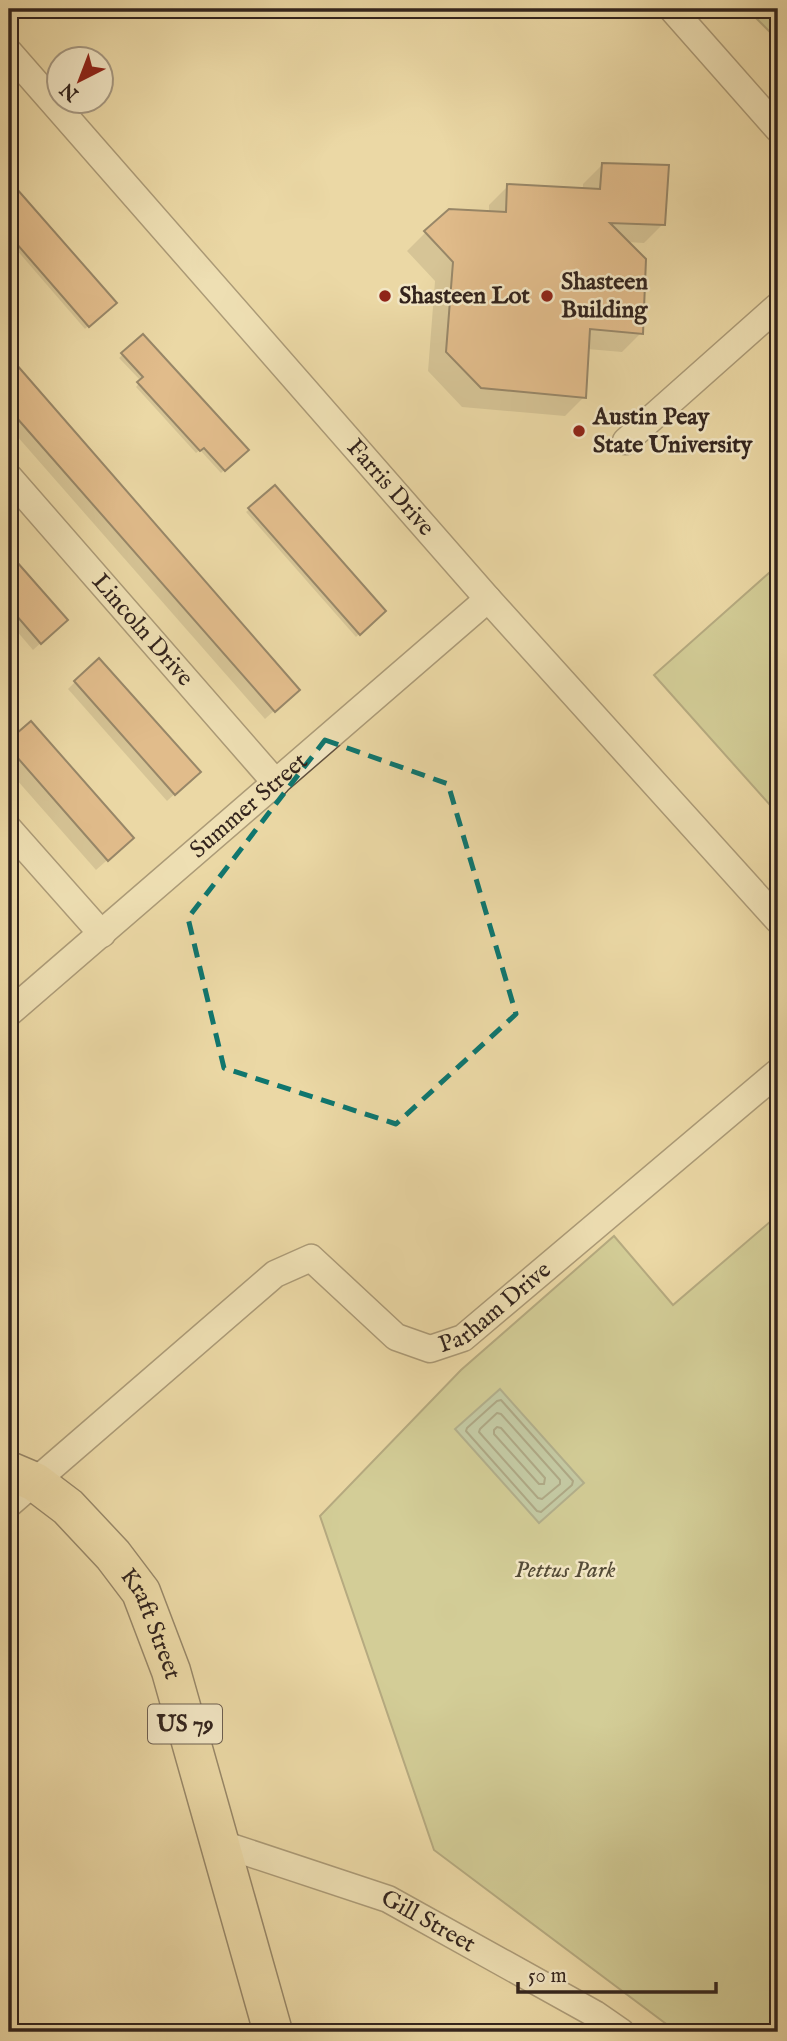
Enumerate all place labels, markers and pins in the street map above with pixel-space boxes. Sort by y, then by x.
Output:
place label: Shasteen Building [561,267,648,326]
place label: Shasteen Lot [399,281,530,312]
marker: Shasteen Lot [377,288,393,304]
marker: Shasteen Building [539,288,555,304]
place label: Austin Peay State University [592,402,754,461]
marker: Austin Peay State University [571,423,587,439]

